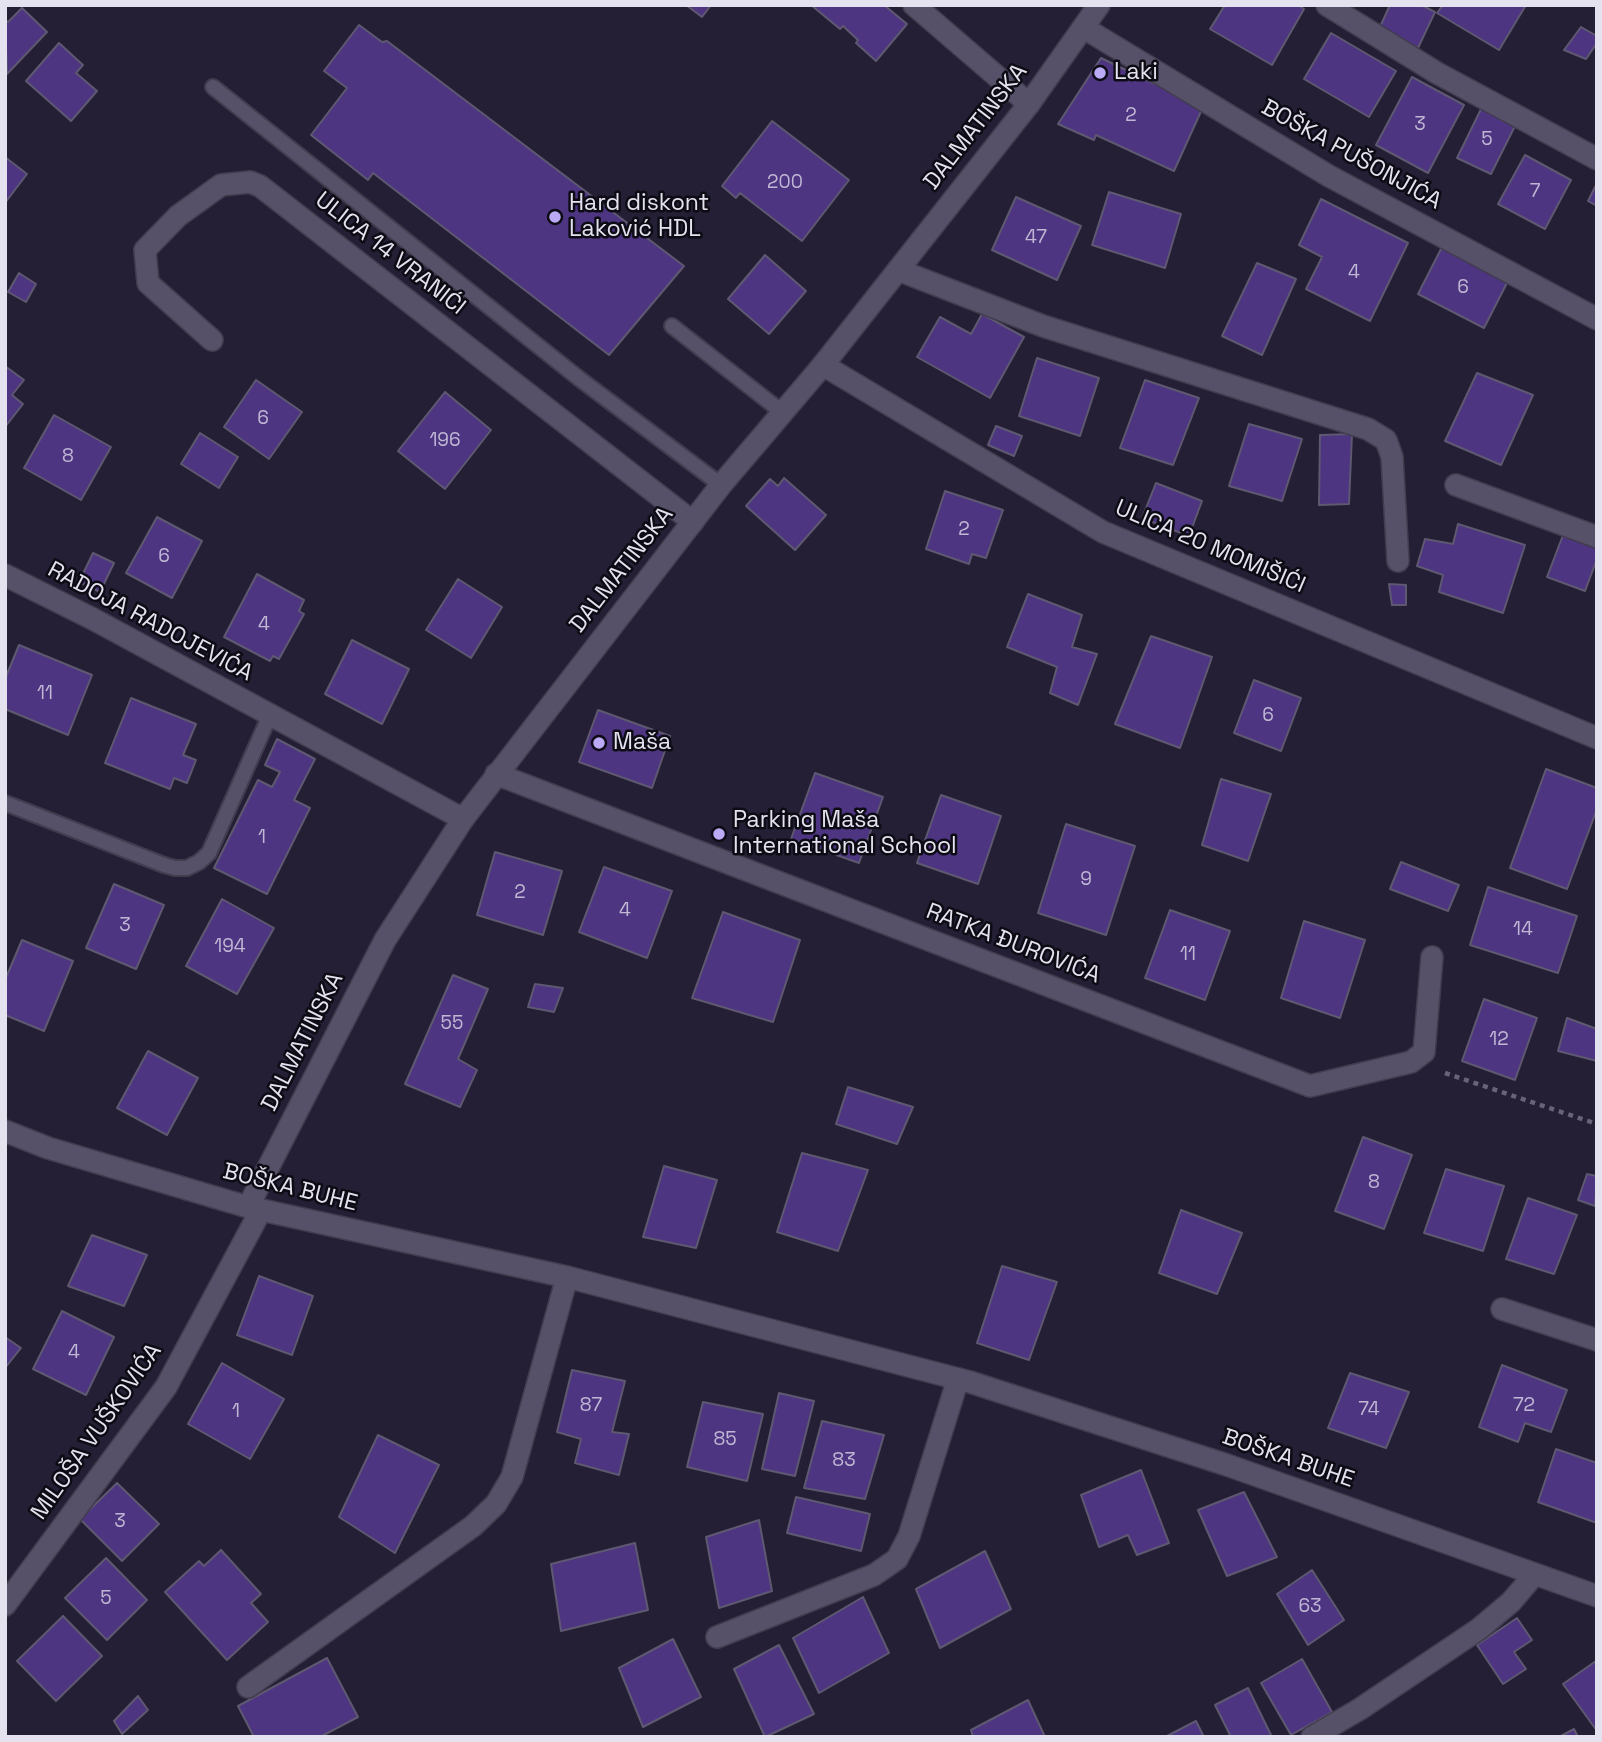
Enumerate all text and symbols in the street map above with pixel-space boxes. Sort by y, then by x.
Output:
street label: DALMATINSKA [918,59,1034,195]
place label: Laki [1114,59,1158,87]
marker: Laki [1092,65,1108,81]
street label: BOŠKA PUŠONJIĆA [1256,94,1446,216]
house number: 2 [1125,105,1137,127]
house number: 3 [1414,114,1426,136]
house number: 5 [1481,129,1493,151]
house number: 200 [767,172,803,194]
house number: 7 [1530,181,1540,203]
street label: ULICA 14 VRANIĆI [309,187,471,321]
place label: Hard diskont Laković HDL [569,190,709,244]
marker: Hard diskont Laković HDL [547,209,563,225]
house number: 47 [1025,227,1047,249]
house number: 4 [1348,262,1360,284]
house number: 6 [1457,277,1469,299]
house number: 6 [257,408,269,430]
house number: 196 [429,430,461,452]
house number: 8 [62,446,74,468]
street label: ULICA 20 MOMIŠIĆI [1111,494,1309,600]
street label: DALMATINSKA [564,502,680,638]
house number: 2 [958,519,970,541]
house number: 6 [158,546,170,568]
street label: RADOJA RADOJEVIĆA [43,556,257,688]
house number: 4 [258,614,270,636]
house number: 11 [37,683,53,705]
house number: 6 [1262,705,1274,727]
place label: Maša [613,729,671,757]
marker: Maša [591,735,607,751]
place label: Parking Maša International School [733,807,957,861]
marker: Parking Maša International School [711,826,727,842]
house number: 1 [258,827,266,849]
house number: 9 [1080,869,1092,891]
house number: 2 [514,882,526,904]
street label: RATKA ĐUROVIĆA [922,898,1104,990]
house number: 4 [619,900,631,922]
house number: 3 [119,915,131,937]
house number: 14 [1513,919,1533,941]
house number: 194 [214,936,246,958]
house number: 11 [1180,944,1196,966]
street label: DALMATINSKA [256,968,350,1116]
house number: 55 [441,1013,463,1035]
house number: 12 [1489,1029,1509,1051]
street label: BOŠKA BUHE [220,1158,360,1218]
house number: 8 [1368,1172,1380,1194]
street label: MILOŠA VUŠKOVIĆA [26,1339,168,1525]
house number: 4 [68,1342,80,1364]
house number: 87 [580,1395,602,1417]
house number: 72 [1513,1395,1535,1417]
house number: 74 [1358,1399,1380,1421]
house number: 1 [232,1401,240,1423]
street label: BOŠKA BUHE [1218,1424,1358,1494]
house number: 85 [713,1429,737,1451]
house number: 83 [832,1450,856,1472]
house number: 3 [114,1511,126,1533]
house number: 5 [100,1588,112,1610]
house number: 63 [1298,1596,1322,1618]

